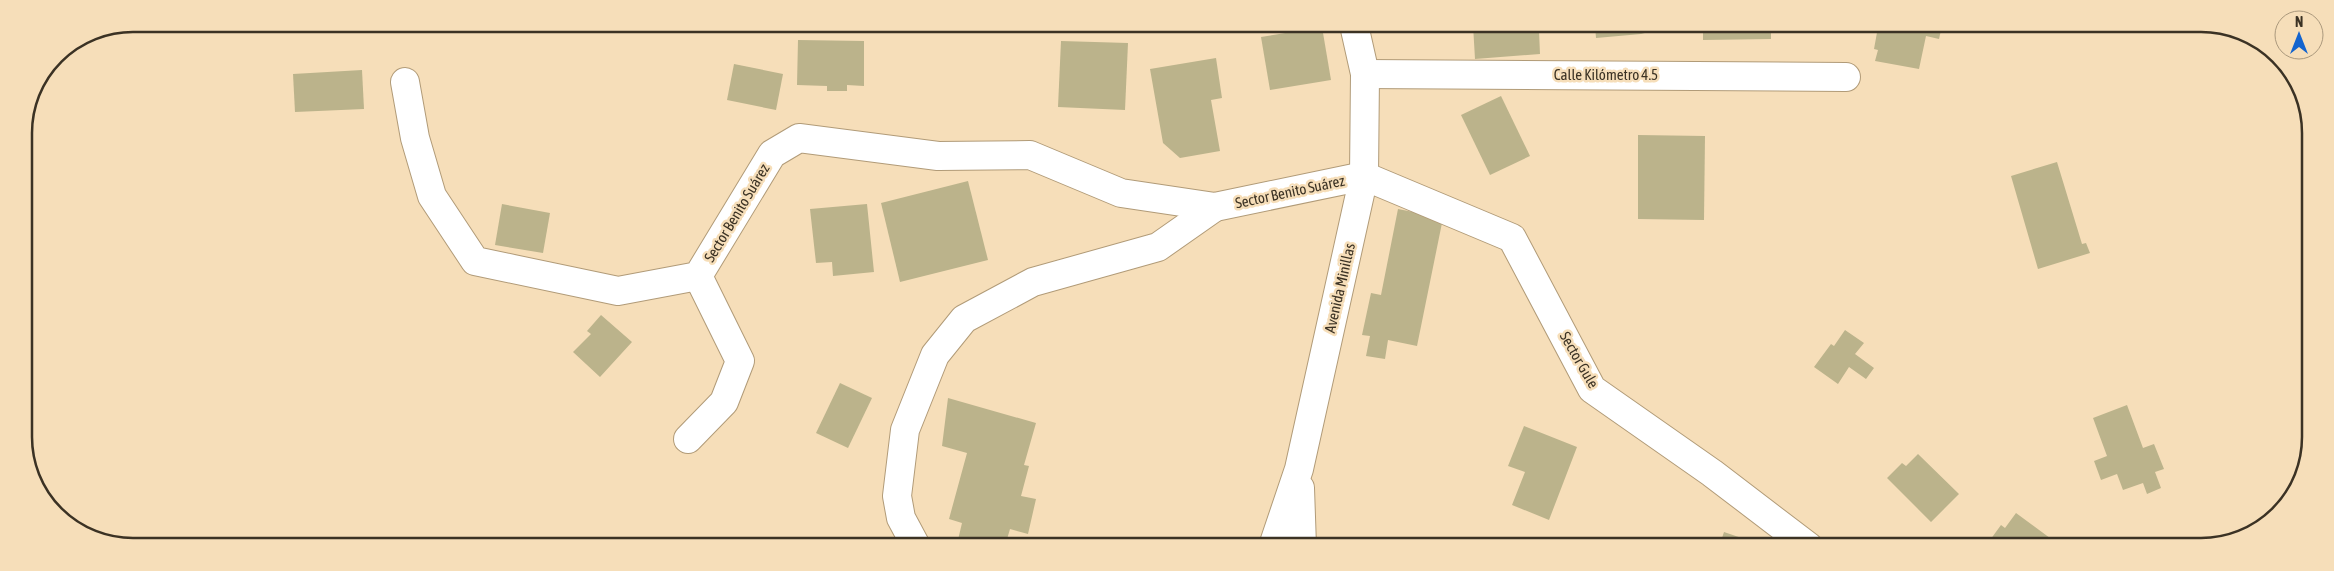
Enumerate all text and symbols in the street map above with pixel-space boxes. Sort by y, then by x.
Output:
north arrow [2274,10,2324,60]
text: N [2295,14,2303,30]
street label: Calle Kilómetro 4.5 [1554,66,1658,83]
street label: Sector Benito Suárez [701,160,773,265]
street label: Sector Benito Suárez [1234,171,1347,211]
street label: Avenida Minillas [1321,241,1358,334]
street label: Sector Gule [1557,329,1602,391]

